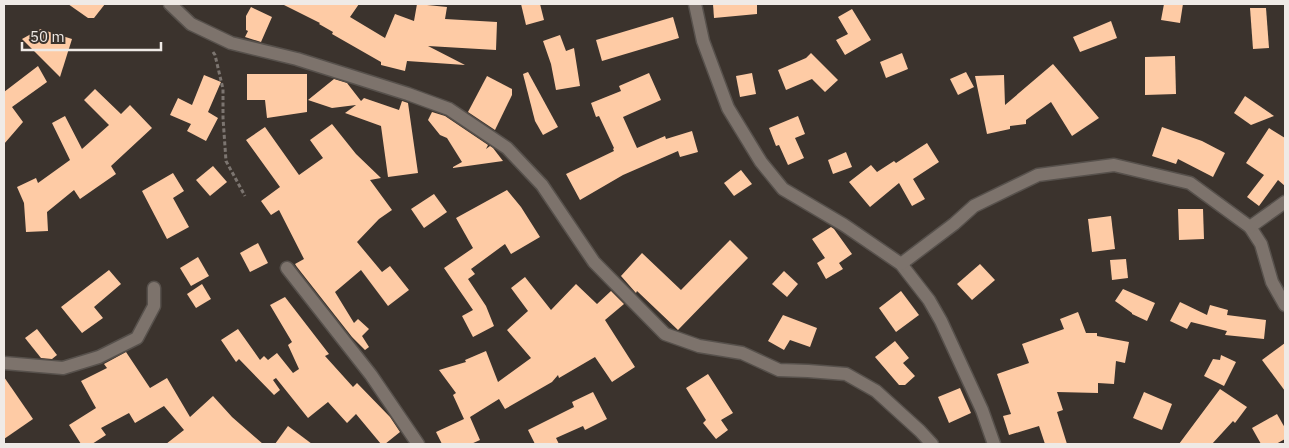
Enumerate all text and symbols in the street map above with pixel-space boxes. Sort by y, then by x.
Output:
scale bar [22,20,161,52]
text: 50 m [30,27,65,46]

